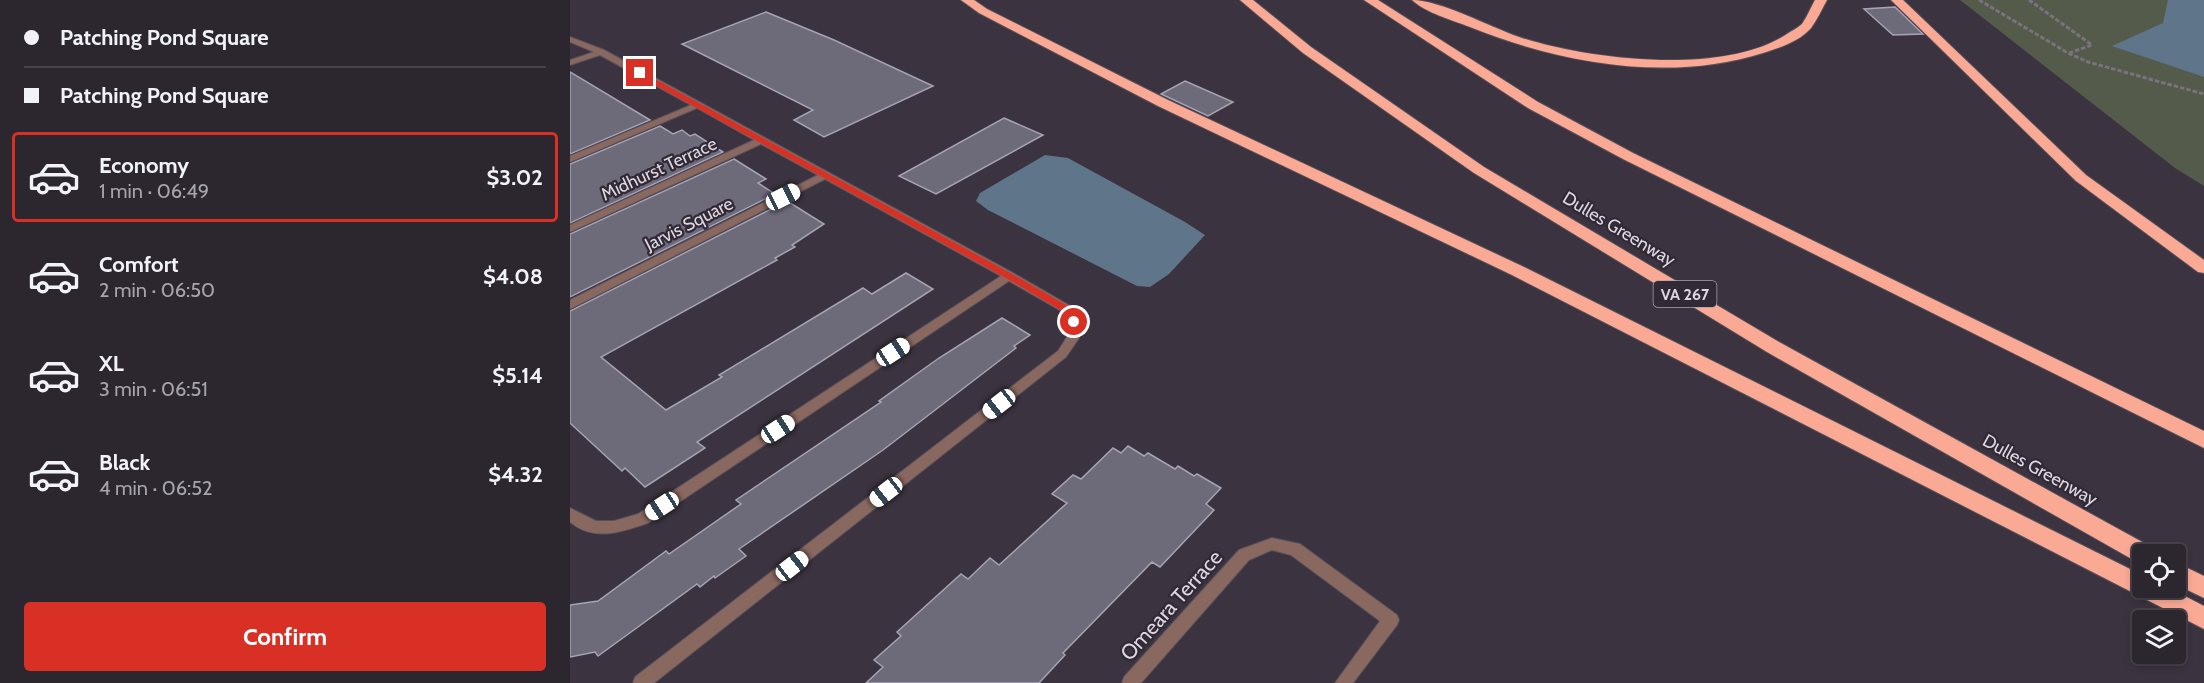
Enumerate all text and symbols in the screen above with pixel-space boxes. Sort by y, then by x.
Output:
text: Patching Pond Square [60,24,269,51]
route end [626,59,653,86]
text: Patching Pond Square [60,82,269,109]
street label: Midhurst Terrace [598,133,720,205]
icon: car [27,150,81,204]
text: Economy [99,152,189,179]
text: $3.02 [487,164,543,191]
text: 1 min · 06:49 [99,179,209,203]
car [763,181,803,213]
street label: Dulles Greenway [1559,187,1679,271]
street label: Jarvis Square [640,192,737,256]
icon: car [27,249,81,303]
text: Comfort [99,251,178,278]
text: $4.08 [483,263,543,290]
text: 2 min · 06:50 [99,278,215,302]
road number: VA 267 [1654,281,1716,307]
route start [1060,308,1087,335]
car [873,335,913,369]
icon: car [27,348,81,402]
text: XL [99,350,124,377]
text: $5.14 [492,362,543,389]
text: 3 min · 06:51 [99,377,208,401]
car [979,386,1019,422]
car [758,412,798,446]
street label: Dulles Greenway [1979,429,2101,511]
icon: car [27,447,81,501]
text: Black [99,449,150,476]
text: $4.32 [488,461,543,488]
car [866,474,906,510]
text: 4 min · 06:52 [99,476,213,500]
car [642,489,682,523]
street label: Omeara Terrace [1115,544,1227,665]
map controls [2132,544,2186,664]
button: locate [2132,544,2186,598]
car [772,548,812,584]
button: Confirm [24,602,546,671]
button: layers [2132,610,2186,664]

